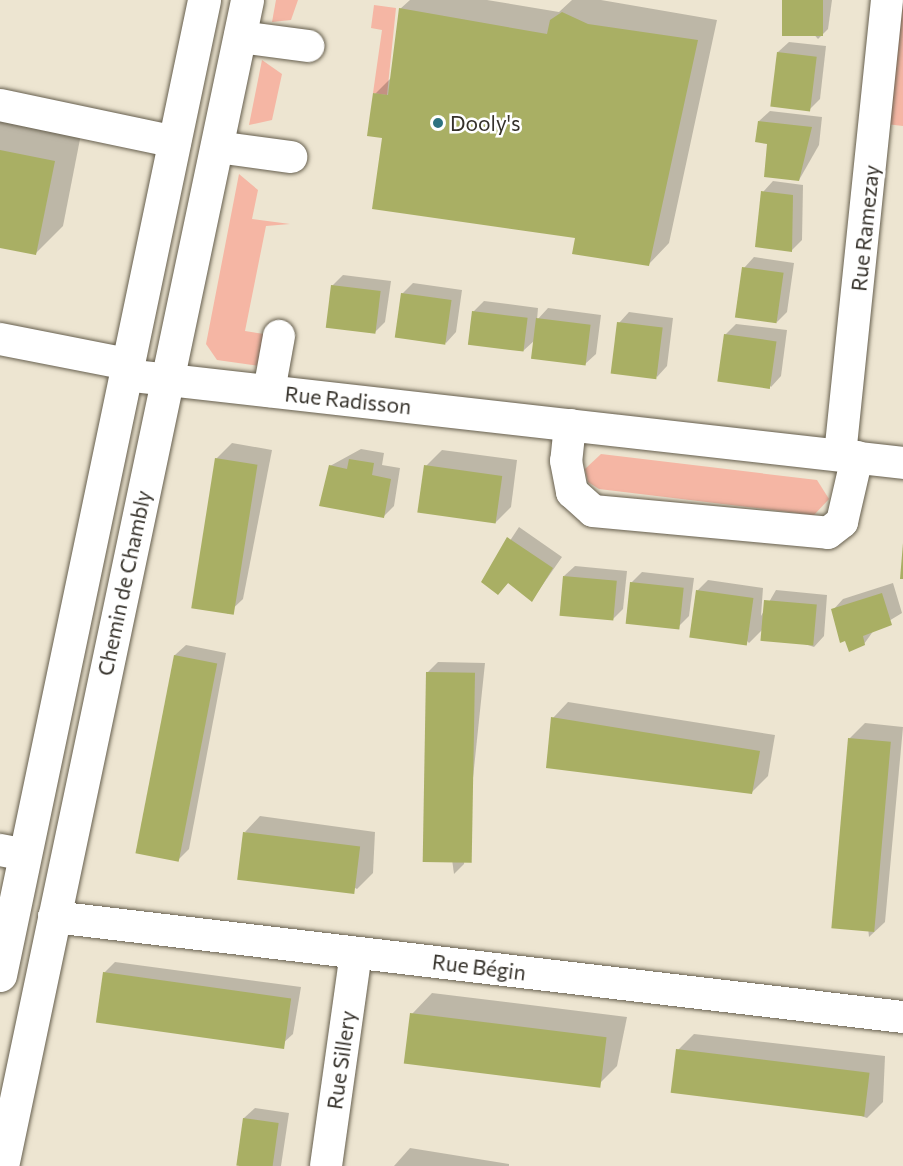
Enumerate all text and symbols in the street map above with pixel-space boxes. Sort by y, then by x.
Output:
place label: Dooly's [450,110,521,136]
marker: Dooly's [431,116,445,130]
street label: Rue Ramezay [846,163,884,293]
street label: Rue Radisson [284,381,412,419]
street label: Chemin de Chambly [92,488,156,678]
street label: Rue Bégin [431,949,527,985]
street label: Rue Sillery [322,1009,360,1111]

